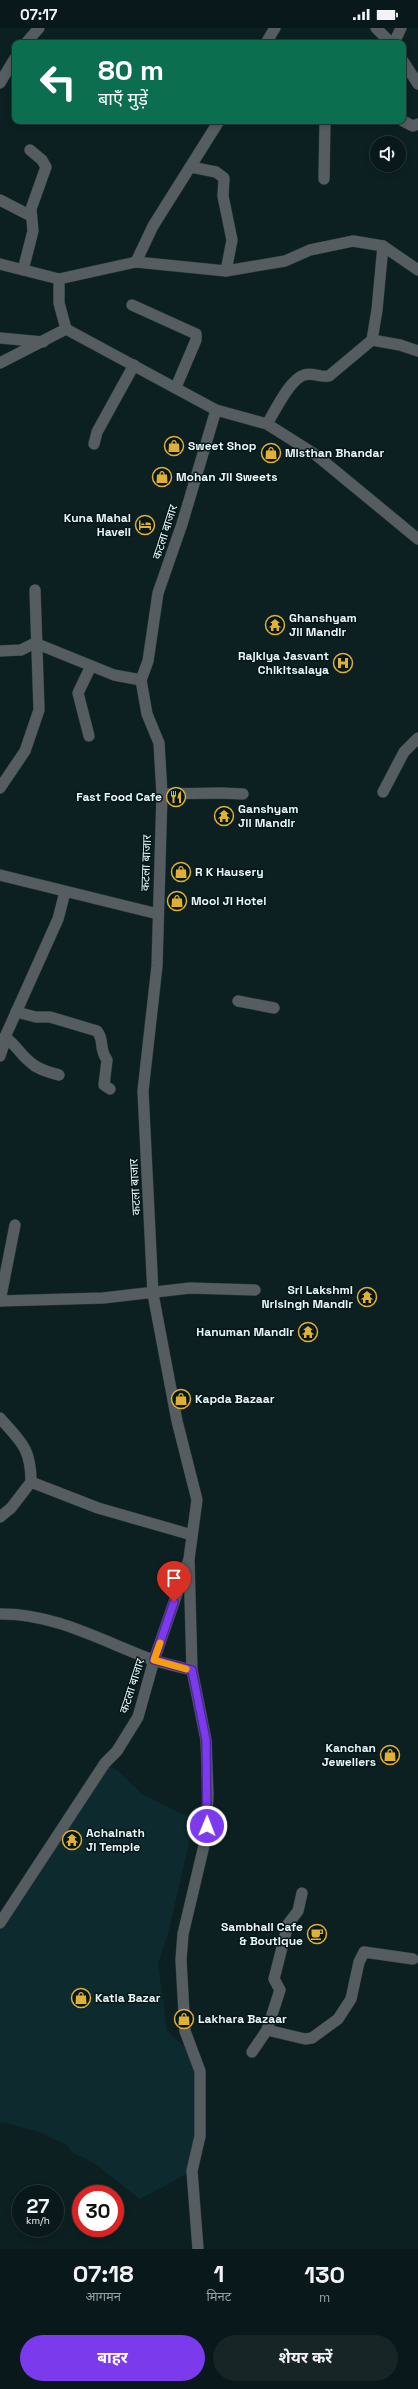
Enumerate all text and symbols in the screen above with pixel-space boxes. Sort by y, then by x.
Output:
text: 07:17 [20,5,57,24]
text: 80 m [98,52,164,88]
icon: left [32,56,84,108]
text: बाएँ मुड़ें [98,87,148,110]
map controls [370,136,406,172]
button: sound [370,136,406,172]
shop icon: Sweet Shop [163,435,185,457]
place label: Sweet Shop [188,438,257,454]
shop icon: Misthan Bhandar [260,442,282,464]
place label: Misthan Bhandar [285,445,384,461]
shop icon: Mohan Jii Sweets [151,466,173,488]
place label: Mohan Jii Sweets [176,469,278,485]
street label: कटला बाजार [149,502,182,561]
place label: Kuna Mahal Haveli [64,510,131,540]
hotel icon: Kuna Mahal Haveli [134,514,156,536]
place label: Ghanshyam Jii Mandir [289,610,357,640]
temple icon: Ghanshyam Jii Mandir [264,614,286,636]
place label: Rajkiya Jasvant Chikitsalaya [238,648,329,678]
hospital icon: Rajkiya Jasvant Chikitsalaya [332,652,354,674]
restaurant icon: Fast Food Cafe [165,786,187,808]
place label: Fast Food Cafe [76,789,162,805]
place label: Ganshyam Jii Mandir [238,801,298,831]
temple icon: Ganshyam Jii Mandir [213,805,235,827]
street label: कटला बाजार [137,833,155,892]
shop icon: R K Hausery [170,861,192,883]
place label: R K Hausery [195,864,264,880]
shop icon: Mool Ji Hotel [166,890,188,912]
place label: Mool Ji Hotel [191,893,266,909]
street label: कटला बाजार [125,1157,144,1216]
place label: Sri Lakshmi Nrisingh Mandir [262,1282,353,1312]
temple icon: Sri Lakshmi Nrisingh Mandir [356,1286,378,1308]
temple icon: Hanuman Mandir [297,1321,319,1343]
place label: Hanuman Mandir [196,1324,294,1340]
shop icon: Kapda Bazaar [170,1388,192,1410]
place label: Kapda Bazaar [195,1391,275,1407]
pin [157,1561,191,1602]
icon: arrive [163,1567,185,1589]
street label: कटला बाजार [116,1656,149,1715]
place label: Kanchan Jewellers [322,1740,376,1770]
shop icon: Kanchan Jewellers [379,1744,401,1766]
position arrow [186,1805,228,1847]
place label: Achalnath Ji Temple [86,1825,145,1855]
temple icon: Achalnath Ji Temple [61,1829,83,1851]
place label: Sambhali Cafe & Boutique [221,1919,303,1949]
cafe icon: Sambhali Cafe & Boutique [306,1923,328,1945]
shop icon: Katla Bazar [70,1987,92,2009]
place label: Katla Bazar [95,1990,161,2006]
shop icon: Lakhara Bazaar [173,2008,195,2030]
place label: Lakhara Bazaar [198,2011,287,2027]
speed limit sign: 30 [72,2185,124,2237]
text: 27 [27,2193,49,2219]
text: km/h [26,2214,50,2227]
text: 07:18 [73,2258,134,2289]
text: 1 [213,2258,224,2289]
text: 130 [304,2259,345,2290]
text: आगमन [85,2288,121,2305]
text: मिनट [206,2288,231,2305]
text: m [319,2289,330,2306]
button: बाहर [20,2335,205,2381]
button: शेयर करें [213,2335,398,2381]

